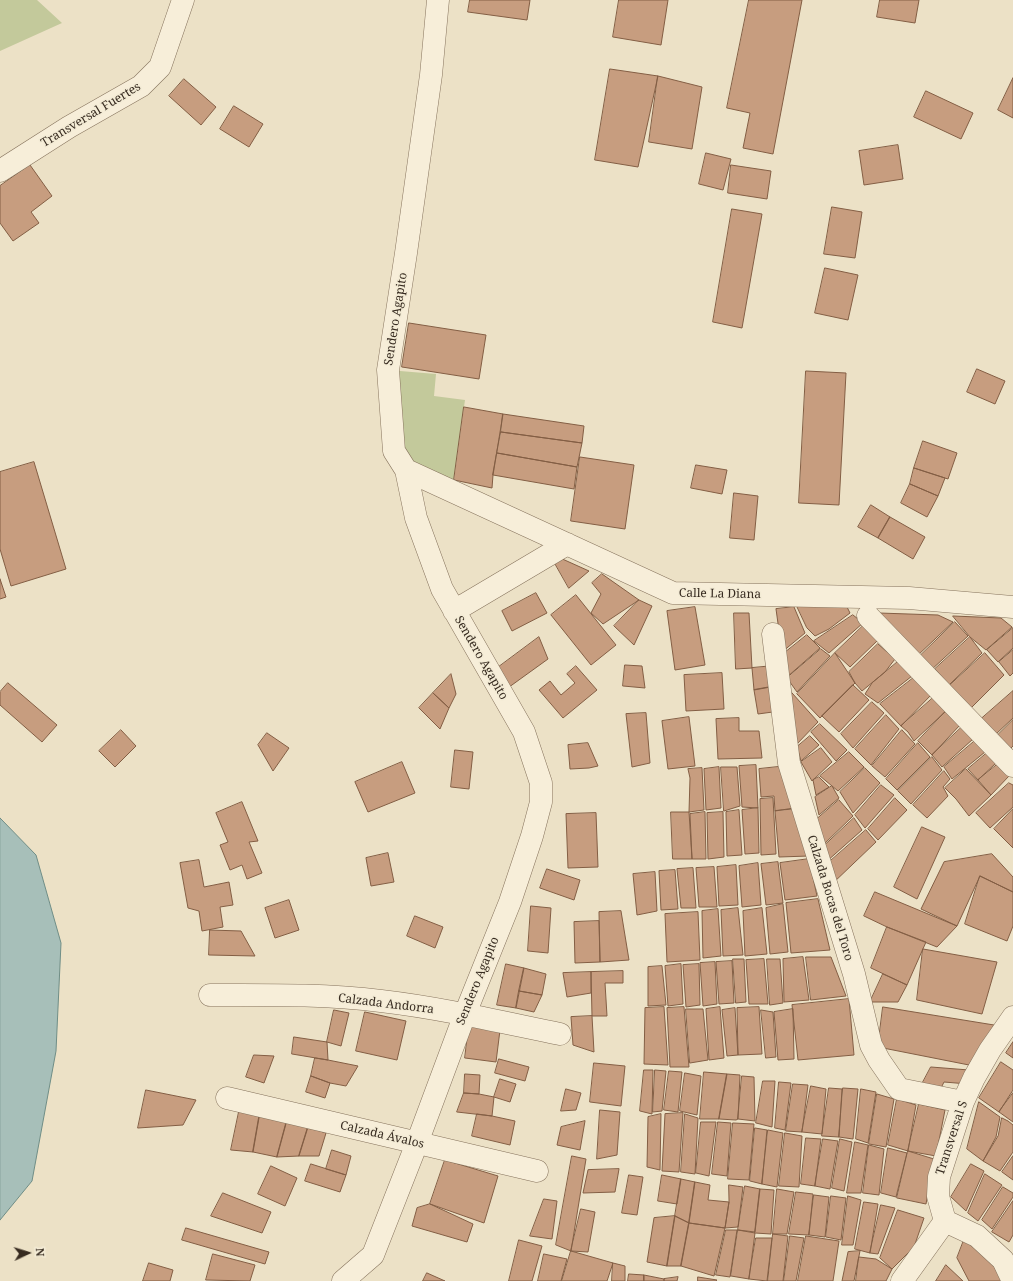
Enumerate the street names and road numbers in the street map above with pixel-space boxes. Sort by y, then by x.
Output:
street label: Transversal Fuertes [39,80,143,150]
street label: Sendero Agapito [382,271,410,367]
street label: Calle La Diana [679,586,761,602]
street label: Sendero Agapito [451,614,511,702]
street label: Calzada Bocas del Toro [804,833,856,963]
street label: Sendero Agapito [454,935,502,1027]
street label: Calzada Andorra [337,991,435,1017]
street label: Transversal S [933,1099,971,1177]
street label: Calzada Ávalos [339,1118,425,1152]

